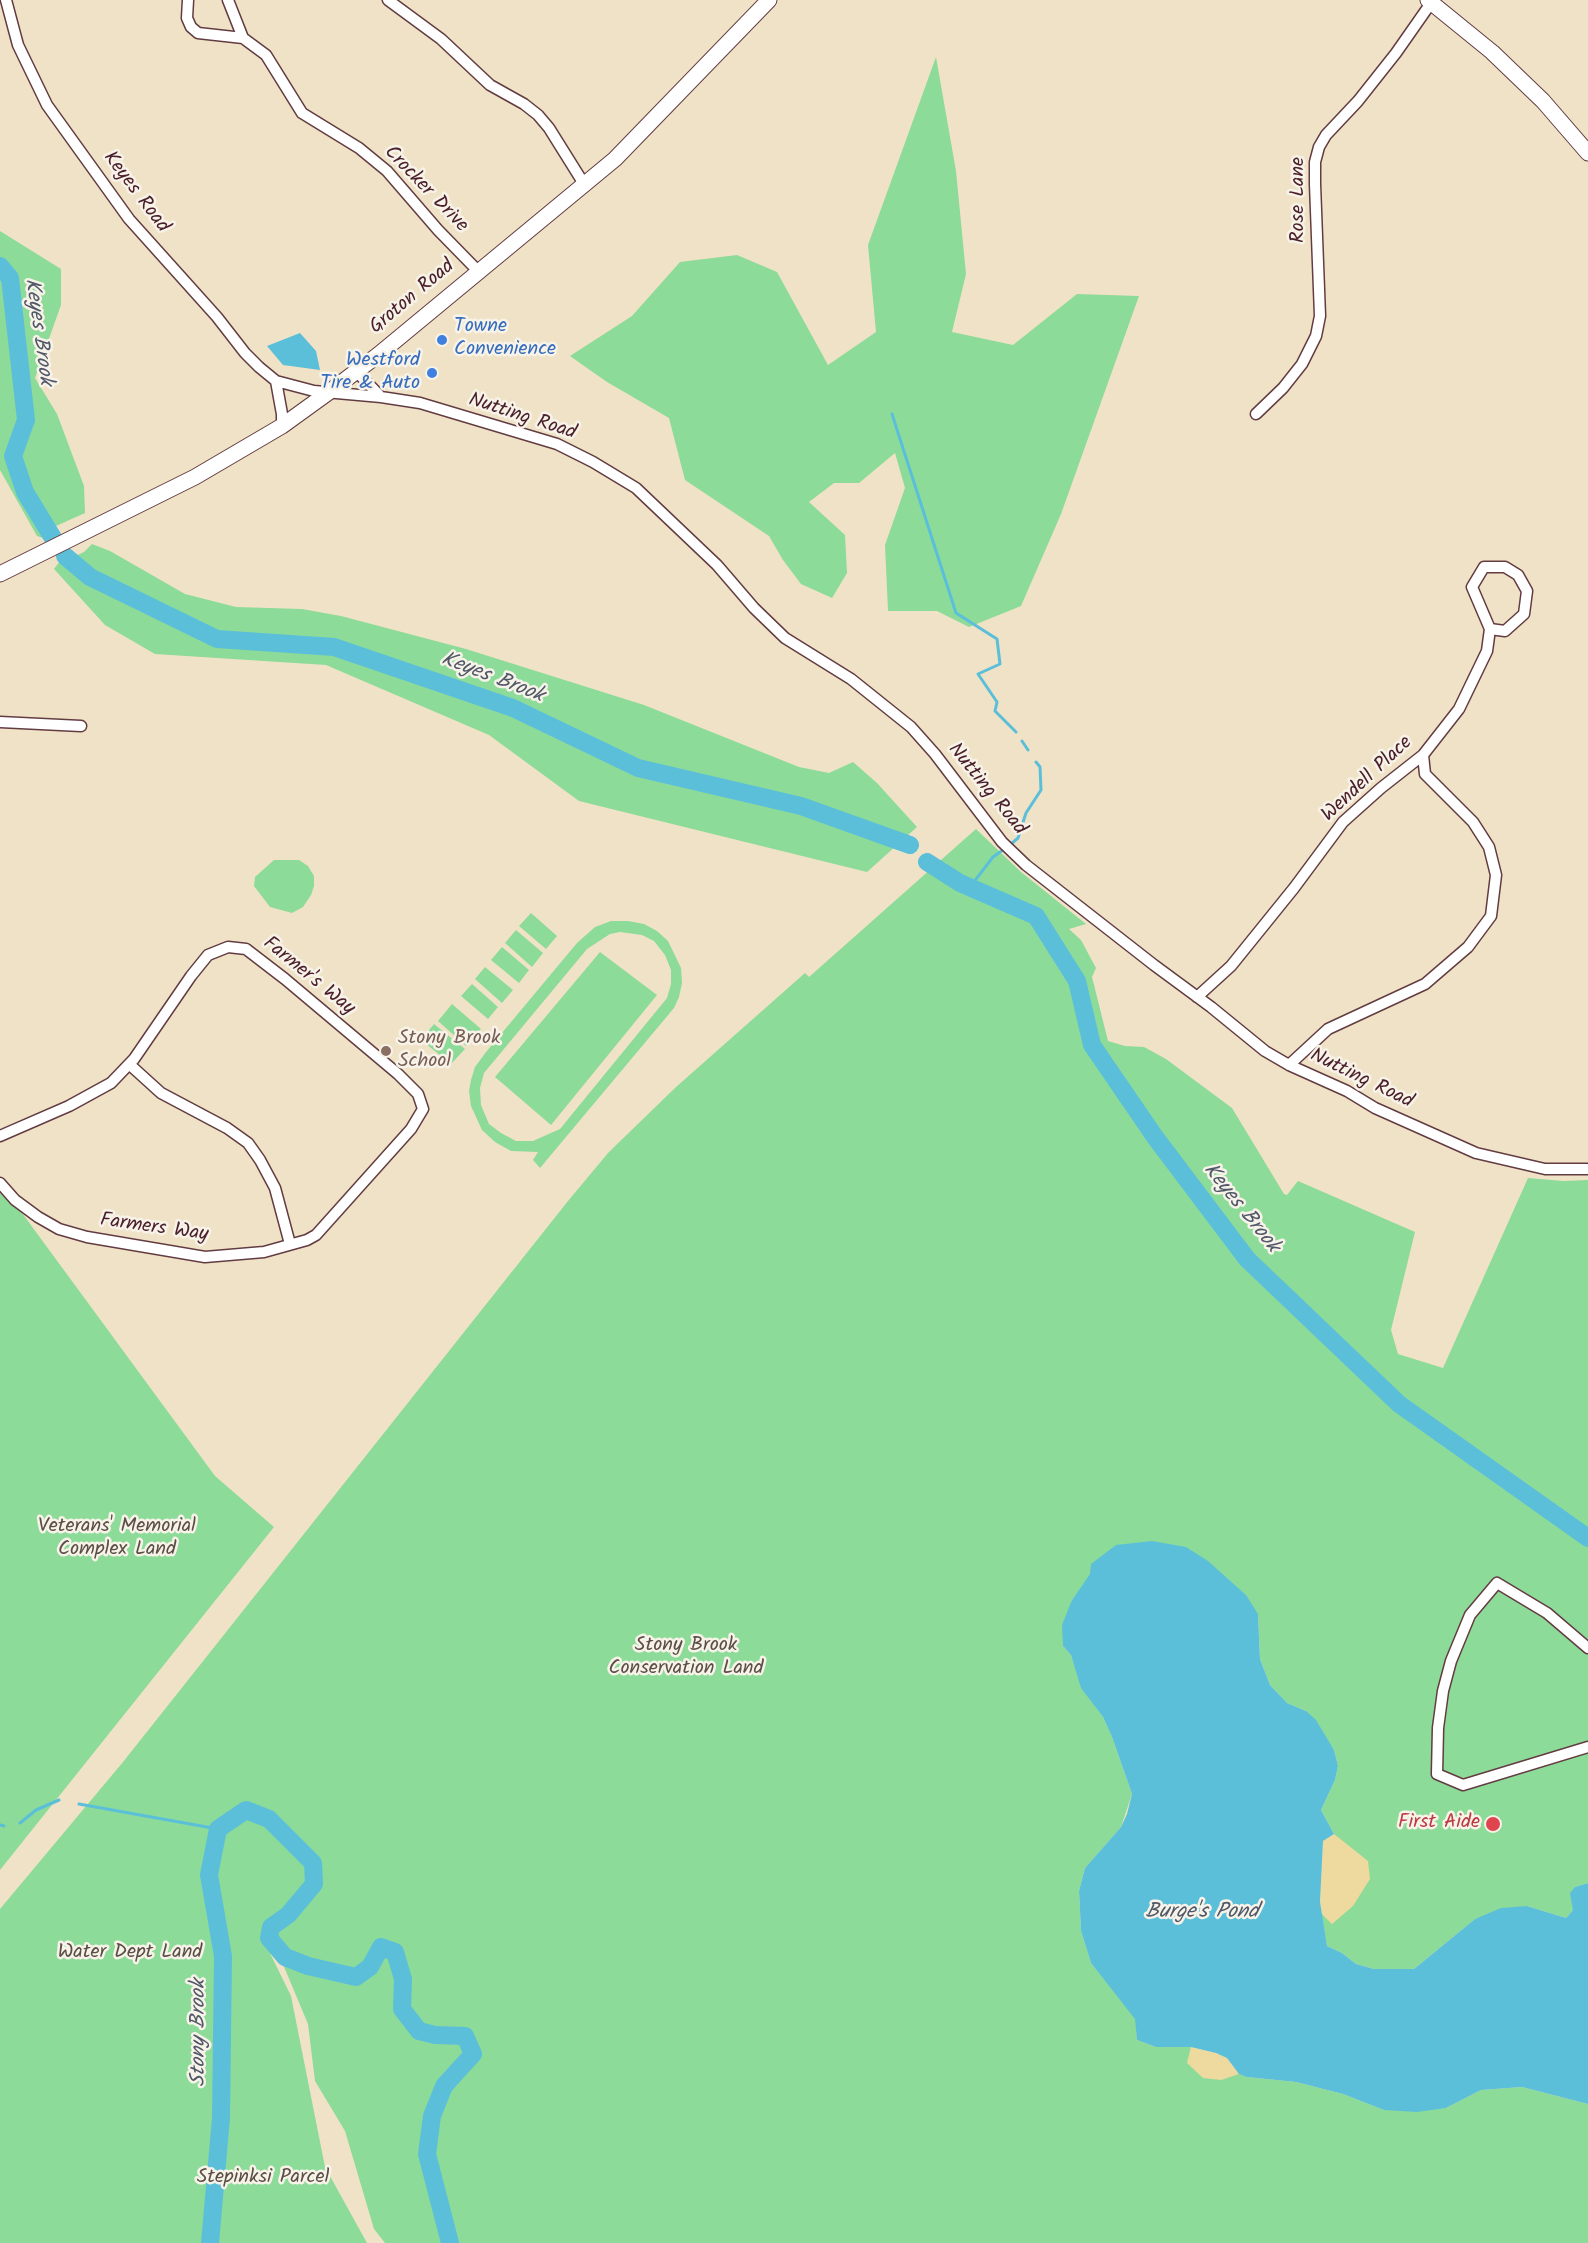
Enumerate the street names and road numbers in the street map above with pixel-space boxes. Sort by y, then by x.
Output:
street label: Crocker Drive [378,142,472,238]
street label: Keyes Road [97,148,173,238]
street label: Rose Lane [1288,157,1312,243]
street label: Groton Road [366,256,460,340]
street label: Nutting Road [465,389,579,447]
street label: Wendell Place [1318,732,1418,828]
street label: Nutting Road [942,739,1030,841]
street label: Farmer's Way [257,932,359,1022]
street label: Nutting Road [1306,1045,1416,1115]
street label: Farmers Way [98,1210,210,1248]

